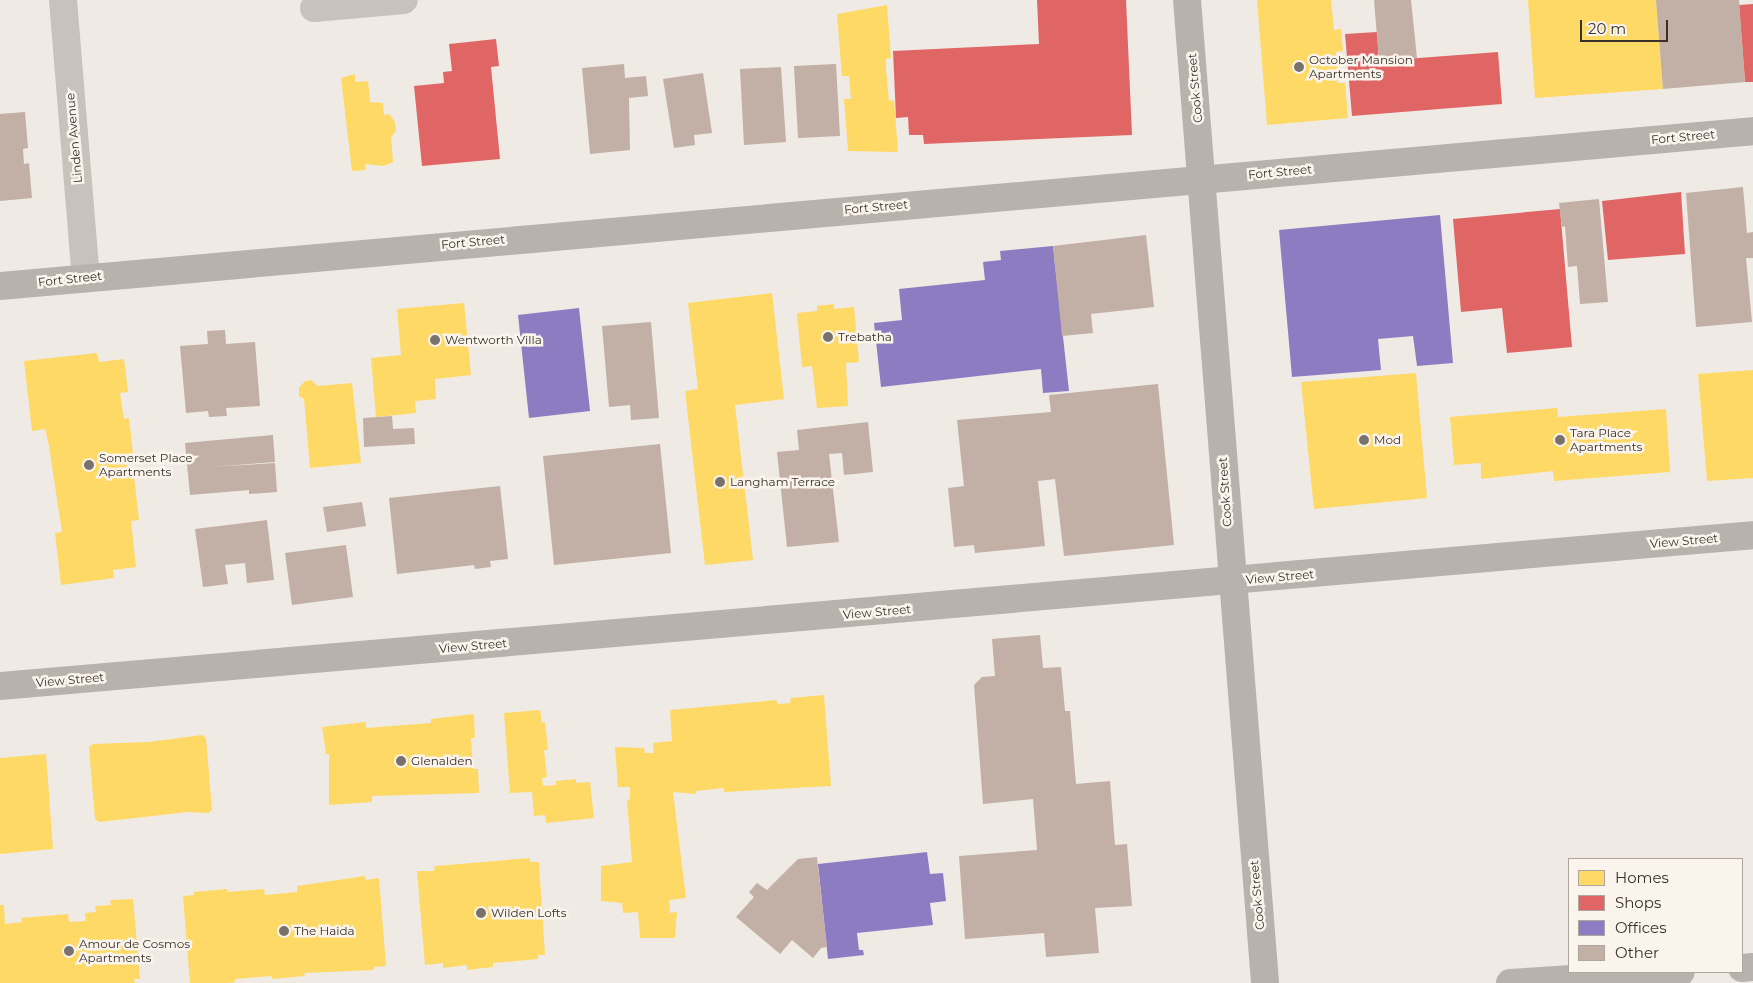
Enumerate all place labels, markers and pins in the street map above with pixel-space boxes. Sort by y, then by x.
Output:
place label: October Mansion Apartments [1309,53,1413,81]
marker: October Mansion Apartments [1293,61,1305,73]
place label: Trebatha [838,330,892,344]
marker: Trebatha [822,331,834,343]
place label: Wentworth Villa [445,333,542,347]
marker: Wentworth Villa [429,334,441,346]
place label: Tara Place Apartments [1570,426,1642,454]
place label: Mod [1374,433,1401,447]
marker: Mod [1358,434,1370,446]
marker: Tara Place Apartments [1554,434,1566,446]
place label: Somerset Place Apartments [99,451,193,479]
marker: Somerset Place Apartments [83,459,95,471]
place label: Langham Terrace [730,475,835,489]
marker: Langham Terrace [714,476,726,488]
place label: Glenalden [411,754,473,768]
marker: Glenalden [395,755,407,767]
place label: Wilden Lofts [491,906,567,920]
marker: Wilden Lofts [475,907,487,919]
place label: The Haida [294,924,355,938]
marker: The Haida [278,925,290,937]
place label: Amour de Cosmos Apartments [79,937,190,965]
marker: Amour de Cosmos Apartments [63,945,75,957]

